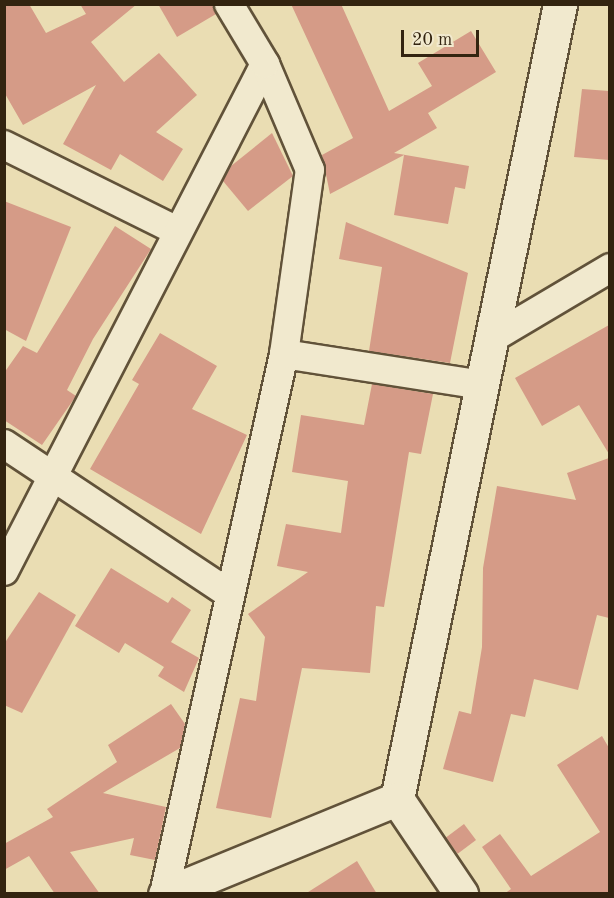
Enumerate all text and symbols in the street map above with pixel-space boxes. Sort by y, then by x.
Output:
scale bar [404,18,482,56]
text: 20 m [412,31,452,49]

